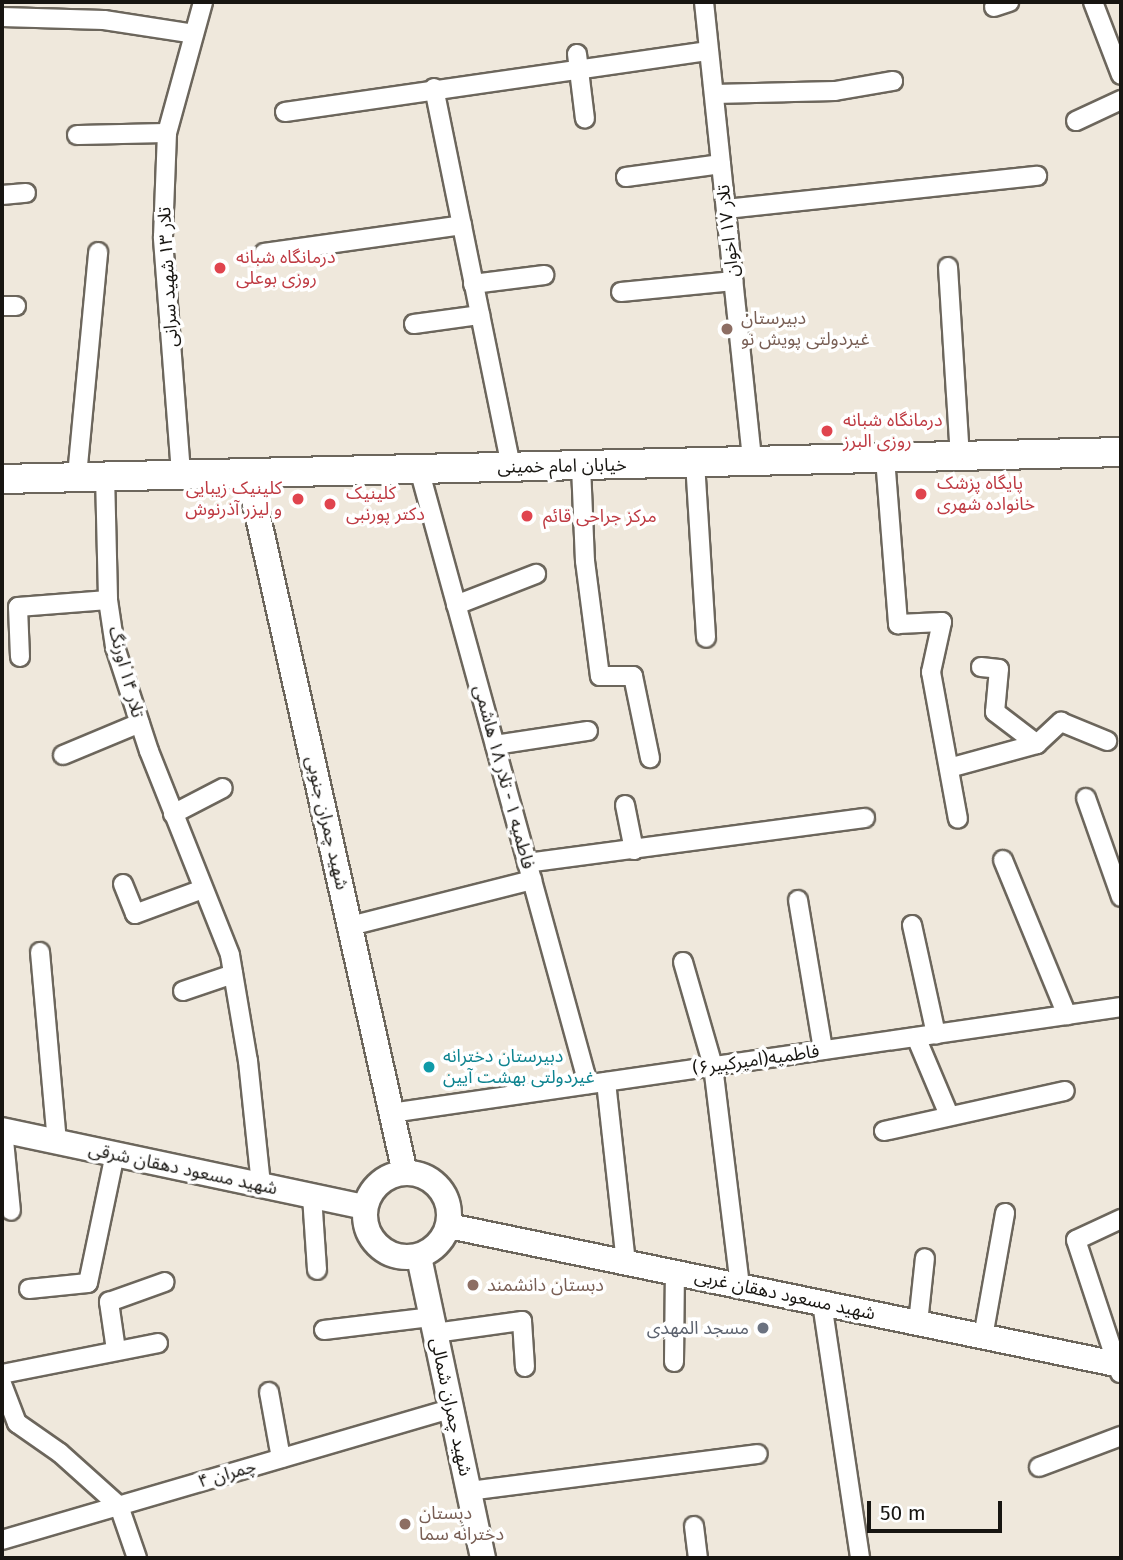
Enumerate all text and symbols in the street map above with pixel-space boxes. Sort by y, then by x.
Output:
street label: تلار ۱۷ اخوان [712,184,744,278]
street label: تلار ۱۳ شهید سرانی [154,206,182,348]
place label: درمانگاه شبانه روزی بوعلی [236,247,336,290]
marker: درمانگاه شبانه روزی بوعلی [210,258,230,278]
place label: دبیرستان غیردولتی پویش نو [741,308,870,350]
marker: دبیرستان غیردولتی پویش نو [719,321,735,337]
place label: درمانگاه شبانه روزی البرز [843,410,943,452]
marker: درمانگاه شبانه روزی البرز [817,421,837,441]
street label: خیابان امام خمینی [497,454,627,478]
place label: پایگاه پزشک خانواده شهری [937,473,1035,516]
place label: کلینیک زیبایی و لیزر آذرنوش [185,478,282,520]
place label: کلینیک دکتر پورنبی [346,483,425,526]
marker: پایگاه پزشک خانواده شهری [911,484,931,504]
marker: کلینیک زیبایی و لیزر آذرنوش [288,489,308,509]
marker: کلینیک دکتر پورنبی [320,494,340,514]
place label: مرکز جراحی قائم [543,505,657,527]
marker: مرکز جراحی قائم [517,506,537,526]
street label: تلار ۱۴ اورنگ [103,624,149,720]
street label: فاطمیه ۱ - تلار ۱۸ هاشمی [469,683,539,871]
street label: شهید چمران جنوبی [301,754,353,892]
street label: فاطمیه(امیرکبیر۶) [691,1040,821,1080]
place label: دبیرستان دخترانه غیردولتی بهشت آیین [443,1046,595,1088]
marker: دبیرستان دخترانه غیردولتی بهشت آیین [421,1059,437,1075]
street label: شهید مسعود دهقان شرقی [87,1138,279,1200]
street label: شهید مسعود دهقان غربی [693,1265,877,1325]
place label: دبستان دانشمند [487,1274,604,1296]
marker: دبستان دانشمند [465,1277,481,1293]
place label: مسجد المهدی [647,1317,749,1339]
marker: مسجد المهدی [755,1320,771,1336]
street label: شهید چمران شمالی [426,1336,476,1478]
street label: چمران ۴ [195,1455,259,1493]
scale bar [871,1486,1006,1530]
text: 50 m [880,1500,926,1526]
place label: دبستان دخترانه سما [419,1503,504,1546]
marker: دبستان دخترانه سما [397,1516,413,1532]

